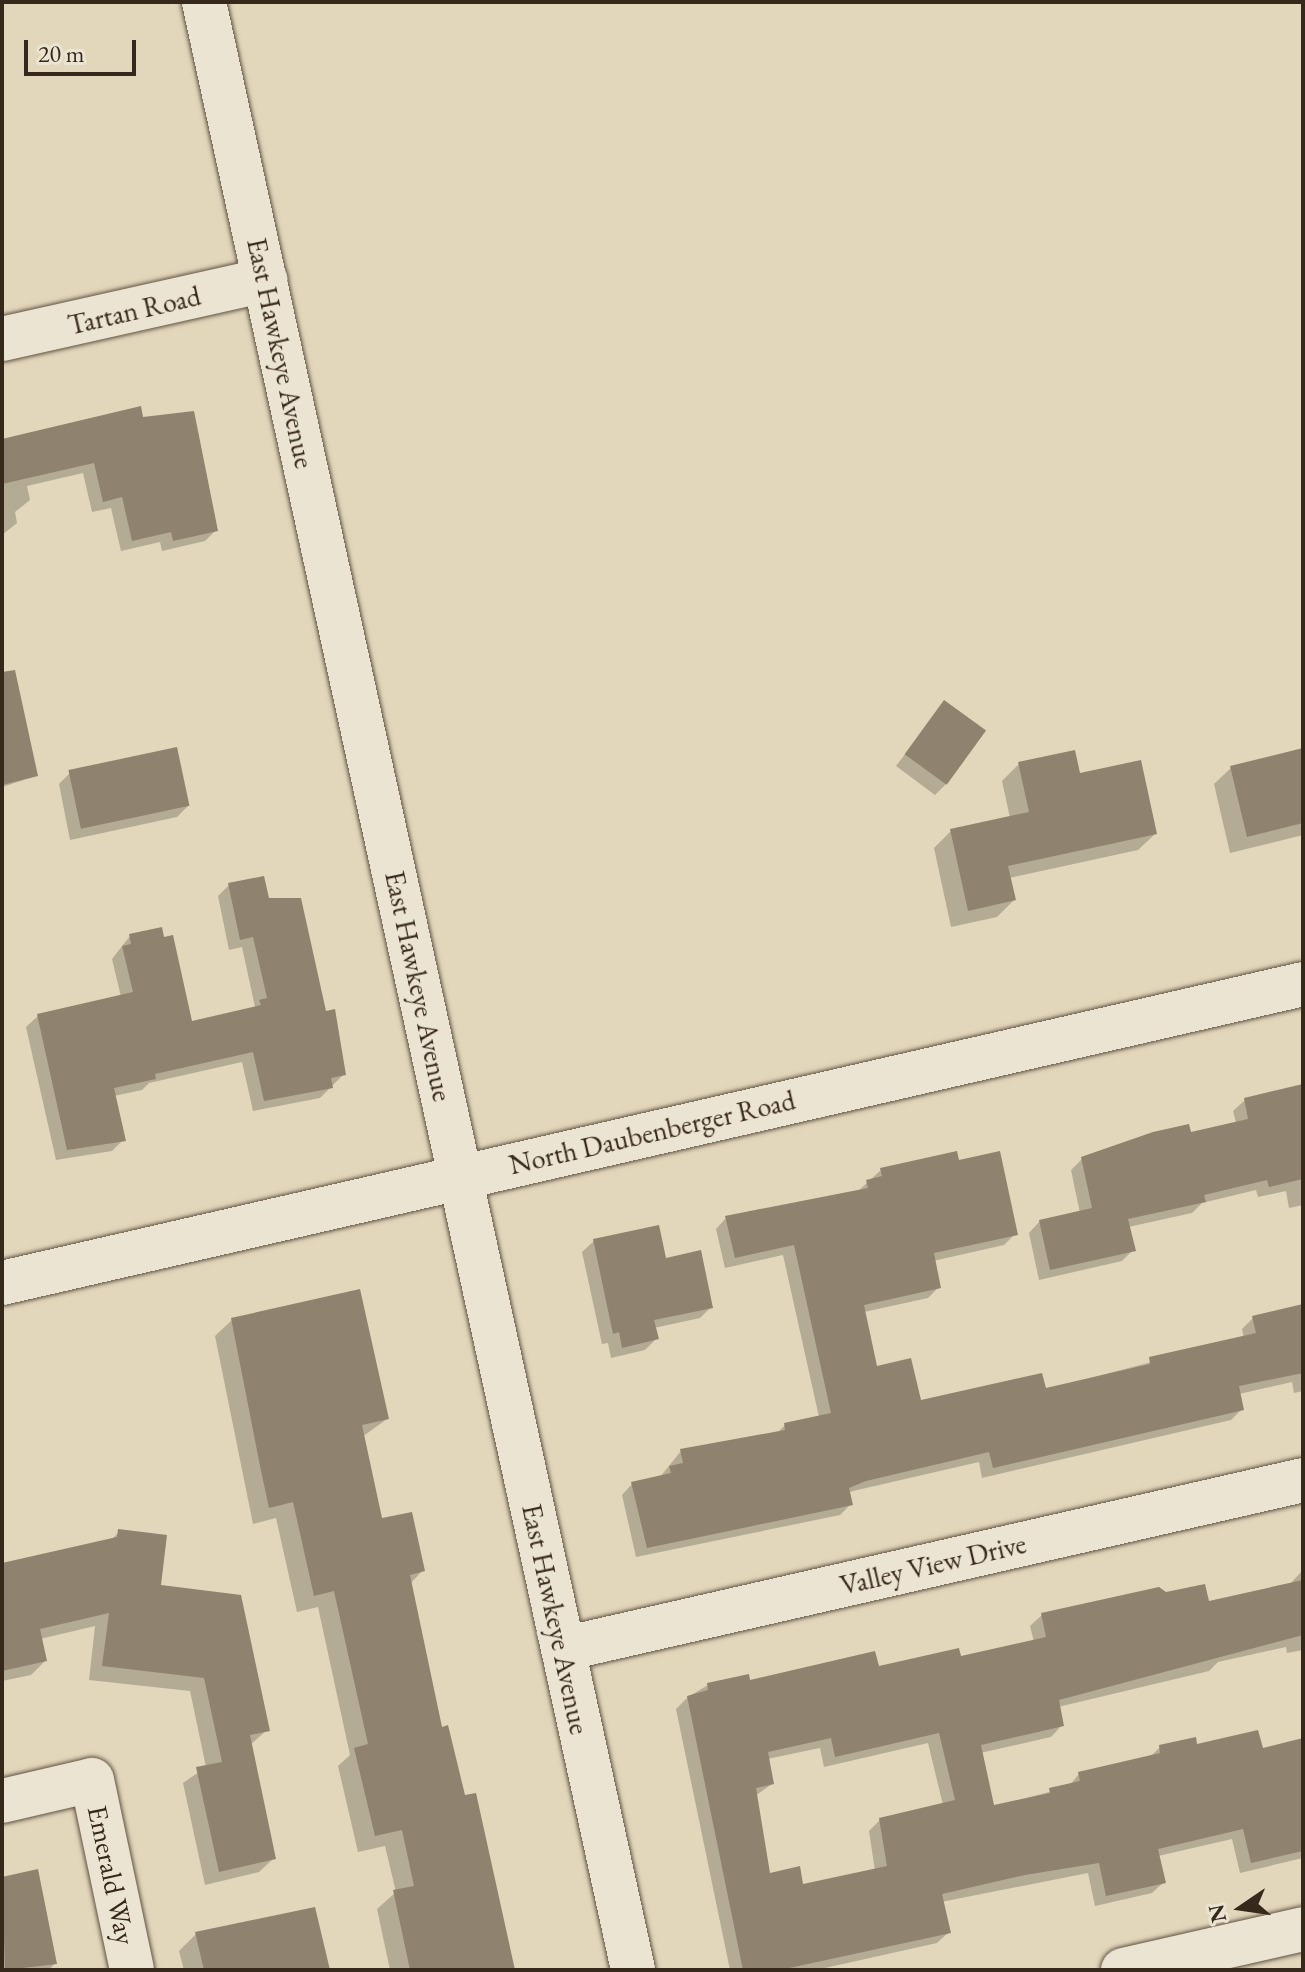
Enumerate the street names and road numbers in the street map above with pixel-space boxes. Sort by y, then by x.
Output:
street label: East Hawkeye Avenue [240,235,322,471]
street label: Tartan Road [64,278,204,342]
street label: East Hawkeye Avenue [378,868,460,1104]
street label: North Daubenberger Road [506,1083,798,1181]
street label: East Hawkeye Avenue [515,1501,597,1737]
street label: Valley View Drive [837,1526,1029,1602]
street label: Emerald Way [81,1802,143,1948]

